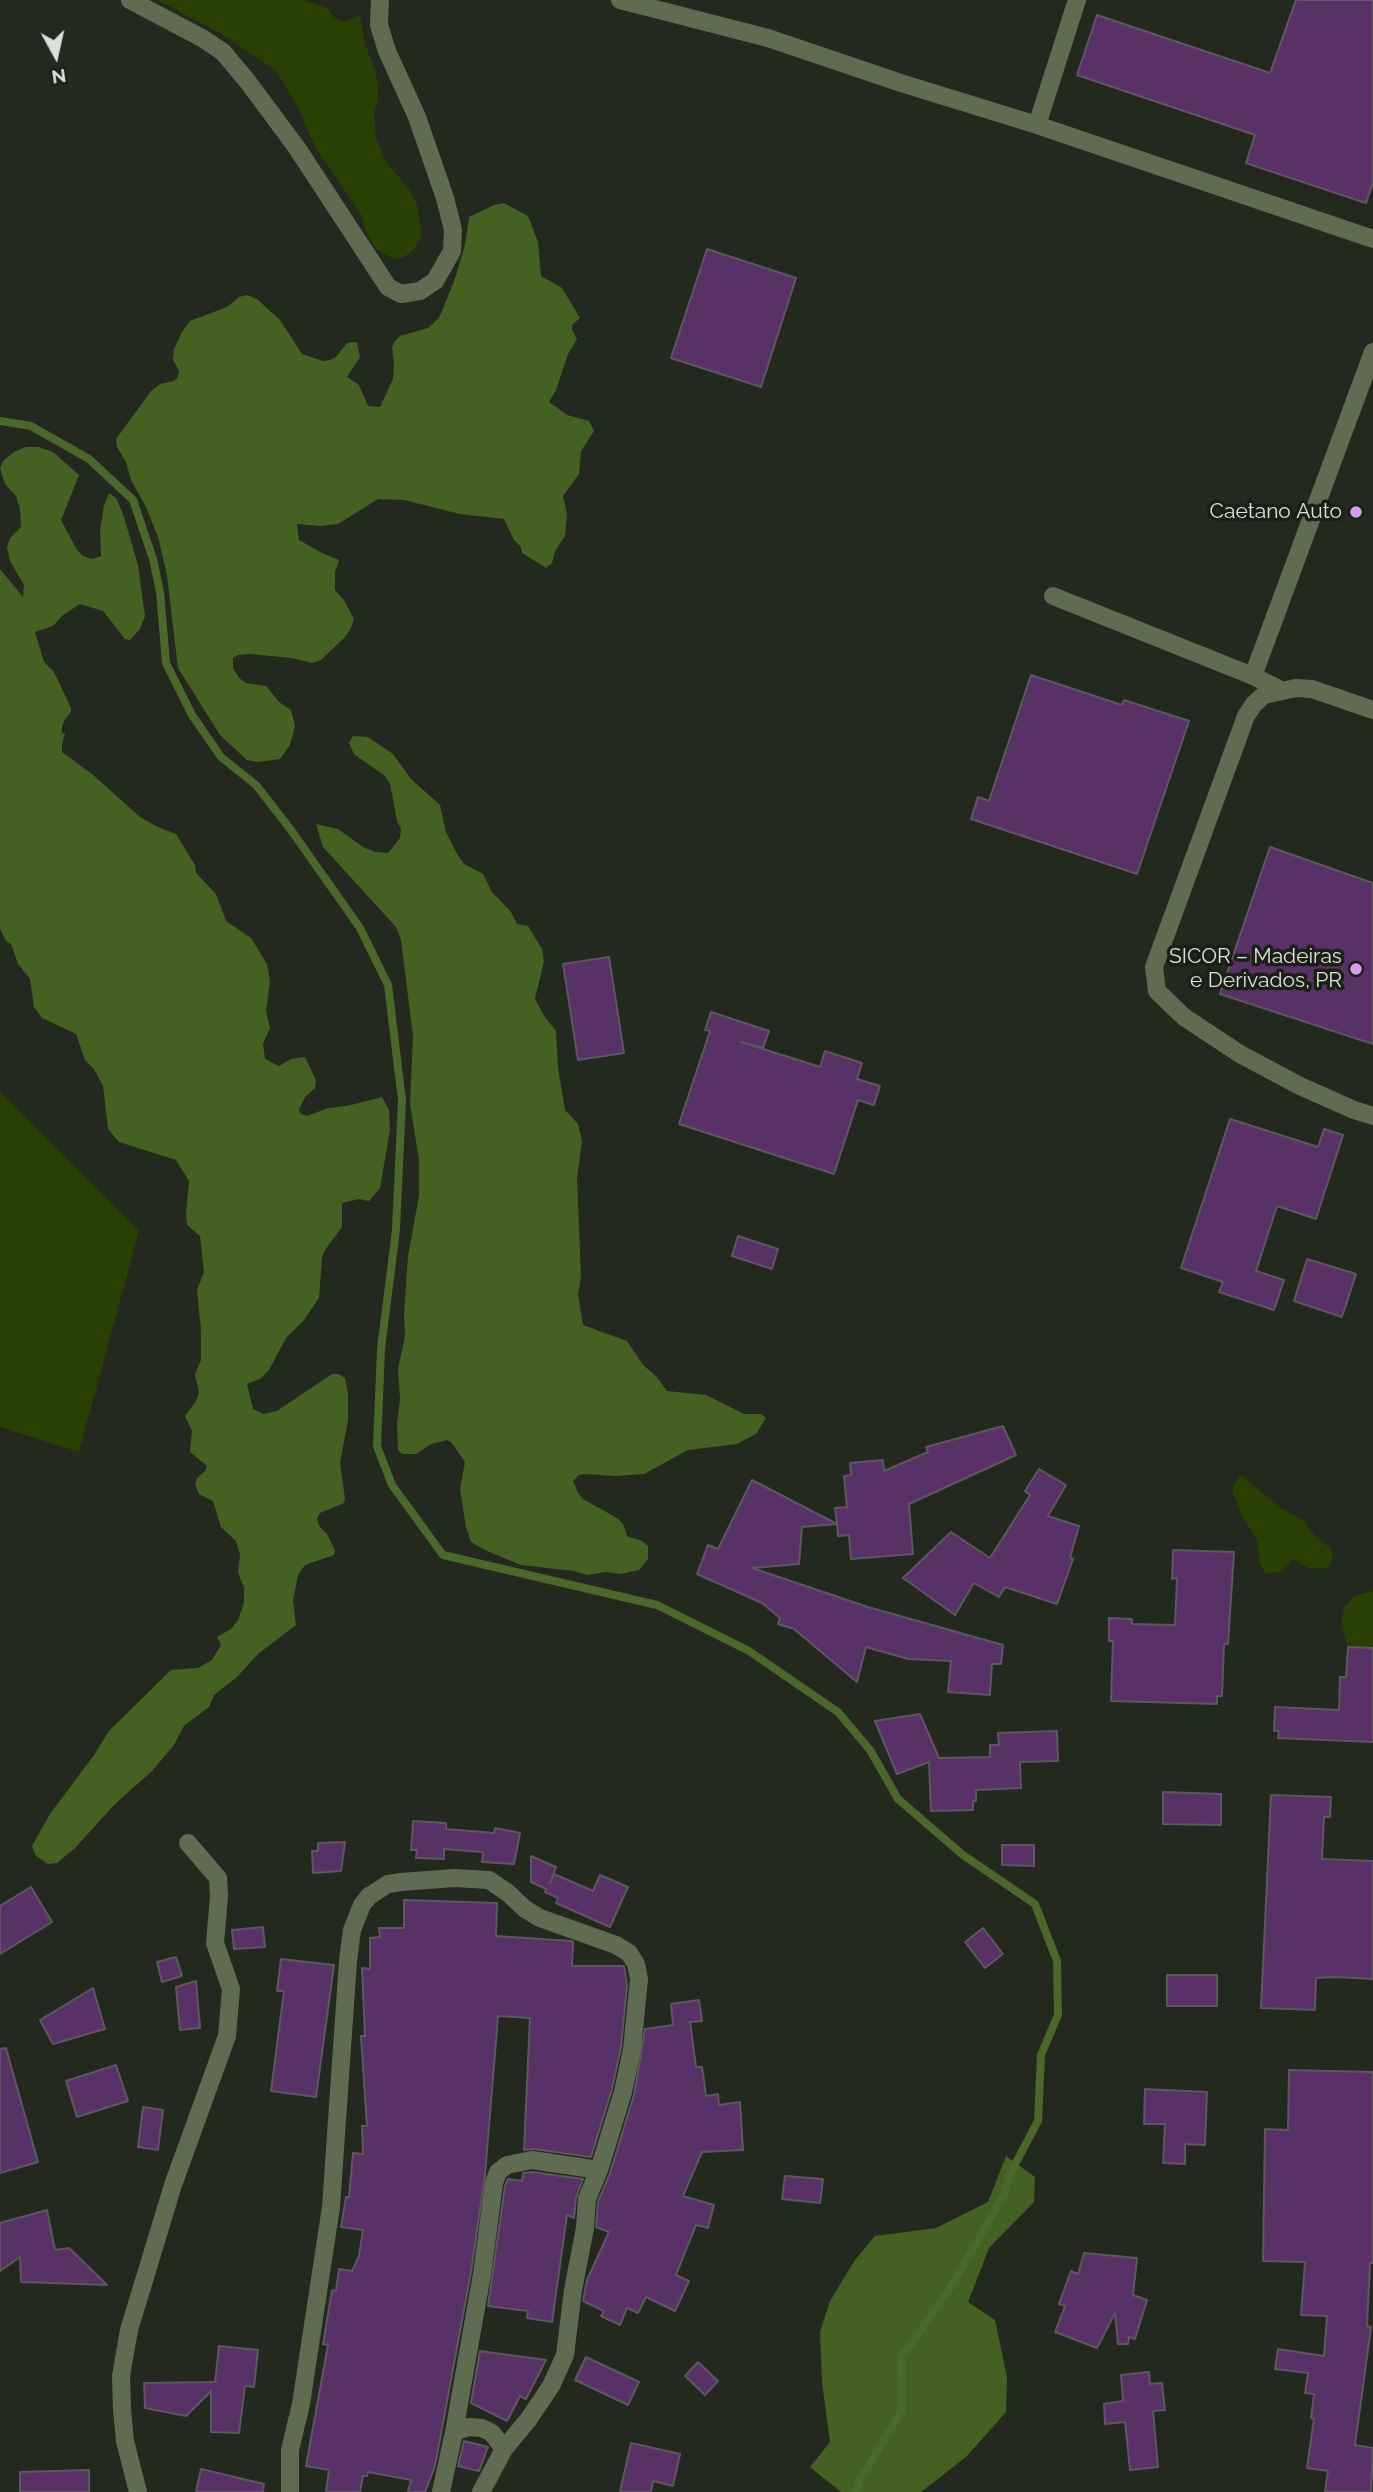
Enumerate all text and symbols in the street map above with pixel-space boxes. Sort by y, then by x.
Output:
north arrow [21,21,91,91]
text: N [50,65,68,89]
place label: Caetano Auto [1210,499,1342,525]
marker: Caetano Auto [1348,504,1364,520]
place label: SICOR – Madeiras e Derivados, PR [1169,944,1342,994]
marker: SICOR – Madeiras e Derivados, PR [1348,961,1364,977]

